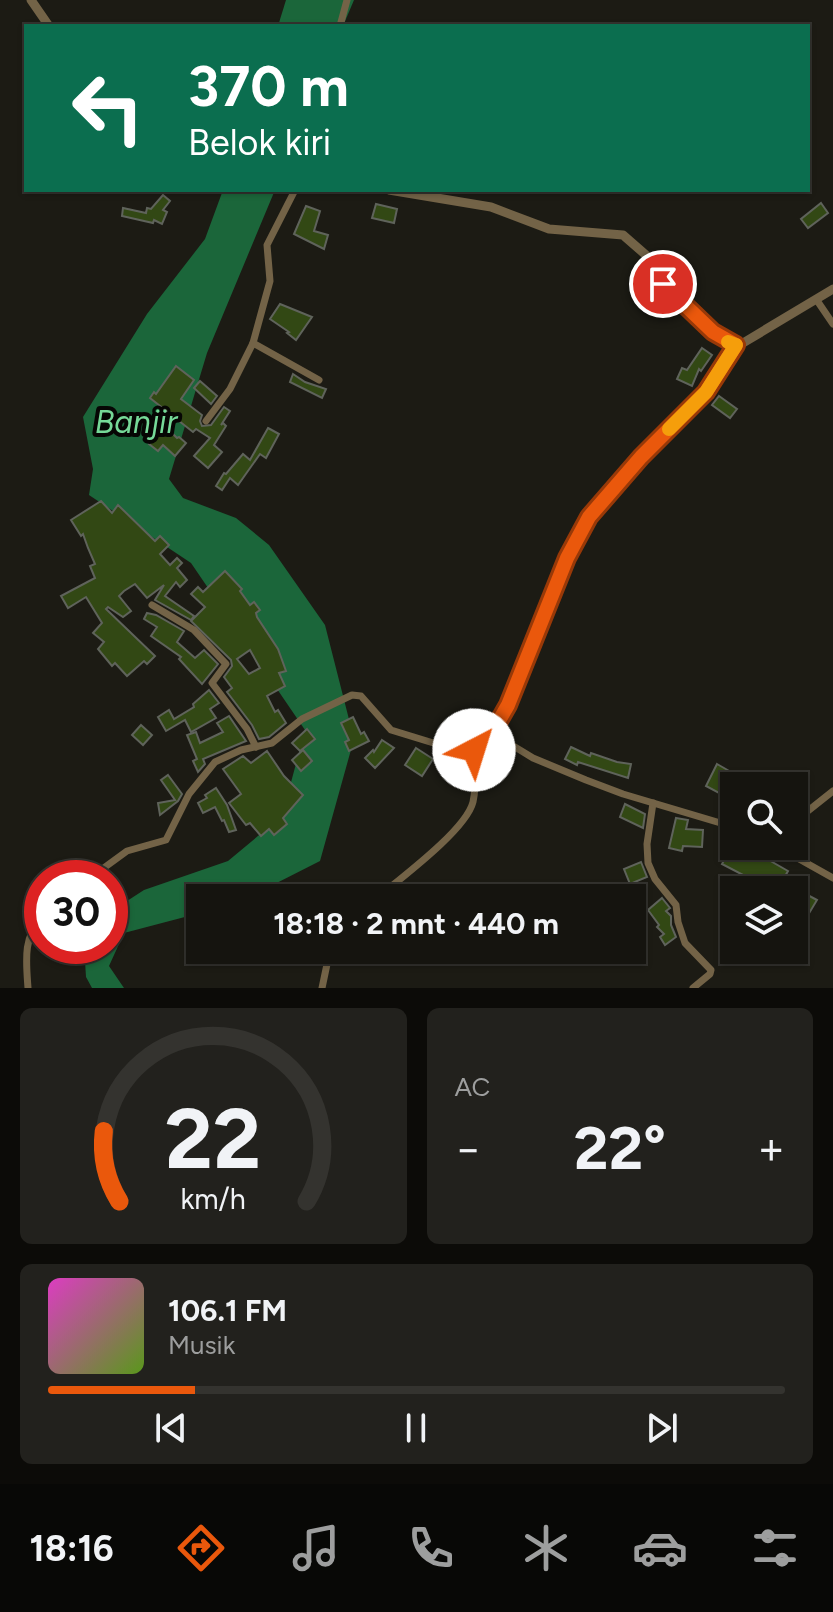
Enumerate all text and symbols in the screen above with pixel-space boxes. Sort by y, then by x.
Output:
text: 370 m [188,53,349,120]
icon: left [56,56,160,160]
text: Belok kiri [188,121,331,164]
pin [629,250,697,318]
icon: arrive [641,262,685,306]
water label: Banjir [95,403,178,441]
position arrow [432,708,516,792]
map controls [720,772,808,964]
button: search [720,772,808,860]
speed limit sign: 30 [24,860,128,964]
button: layers [720,876,808,964]
text: 18:18 · 2 mnt · 440 m [273,905,559,942]
text: AC [455,1071,490,1103]
text: 22 [165,1089,261,1189]
text: 22° [574,1112,666,1184]
text: − [455,1122,482,1175]
text: + [758,1122,785,1175]
text: km/h [181,1182,246,1216]
text: 106.1 FM [168,1292,287,1329]
text: Musik [168,1329,235,1361]
icon: previous [149,1406,193,1450]
icon: pause [394,1406,438,1450]
icon: next [640,1406,684,1450]
icon: directions [173,1520,229,1576]
icon: music [288,1520,344,1576]
icon: phone [403,1520,459,1576]
icon: climate [518,1520,574,1576]
icon: car [632,1520,688,1576]
icon: filters [747,1520,803,1576]
text: 18:16 [29,1527,114,1570]

